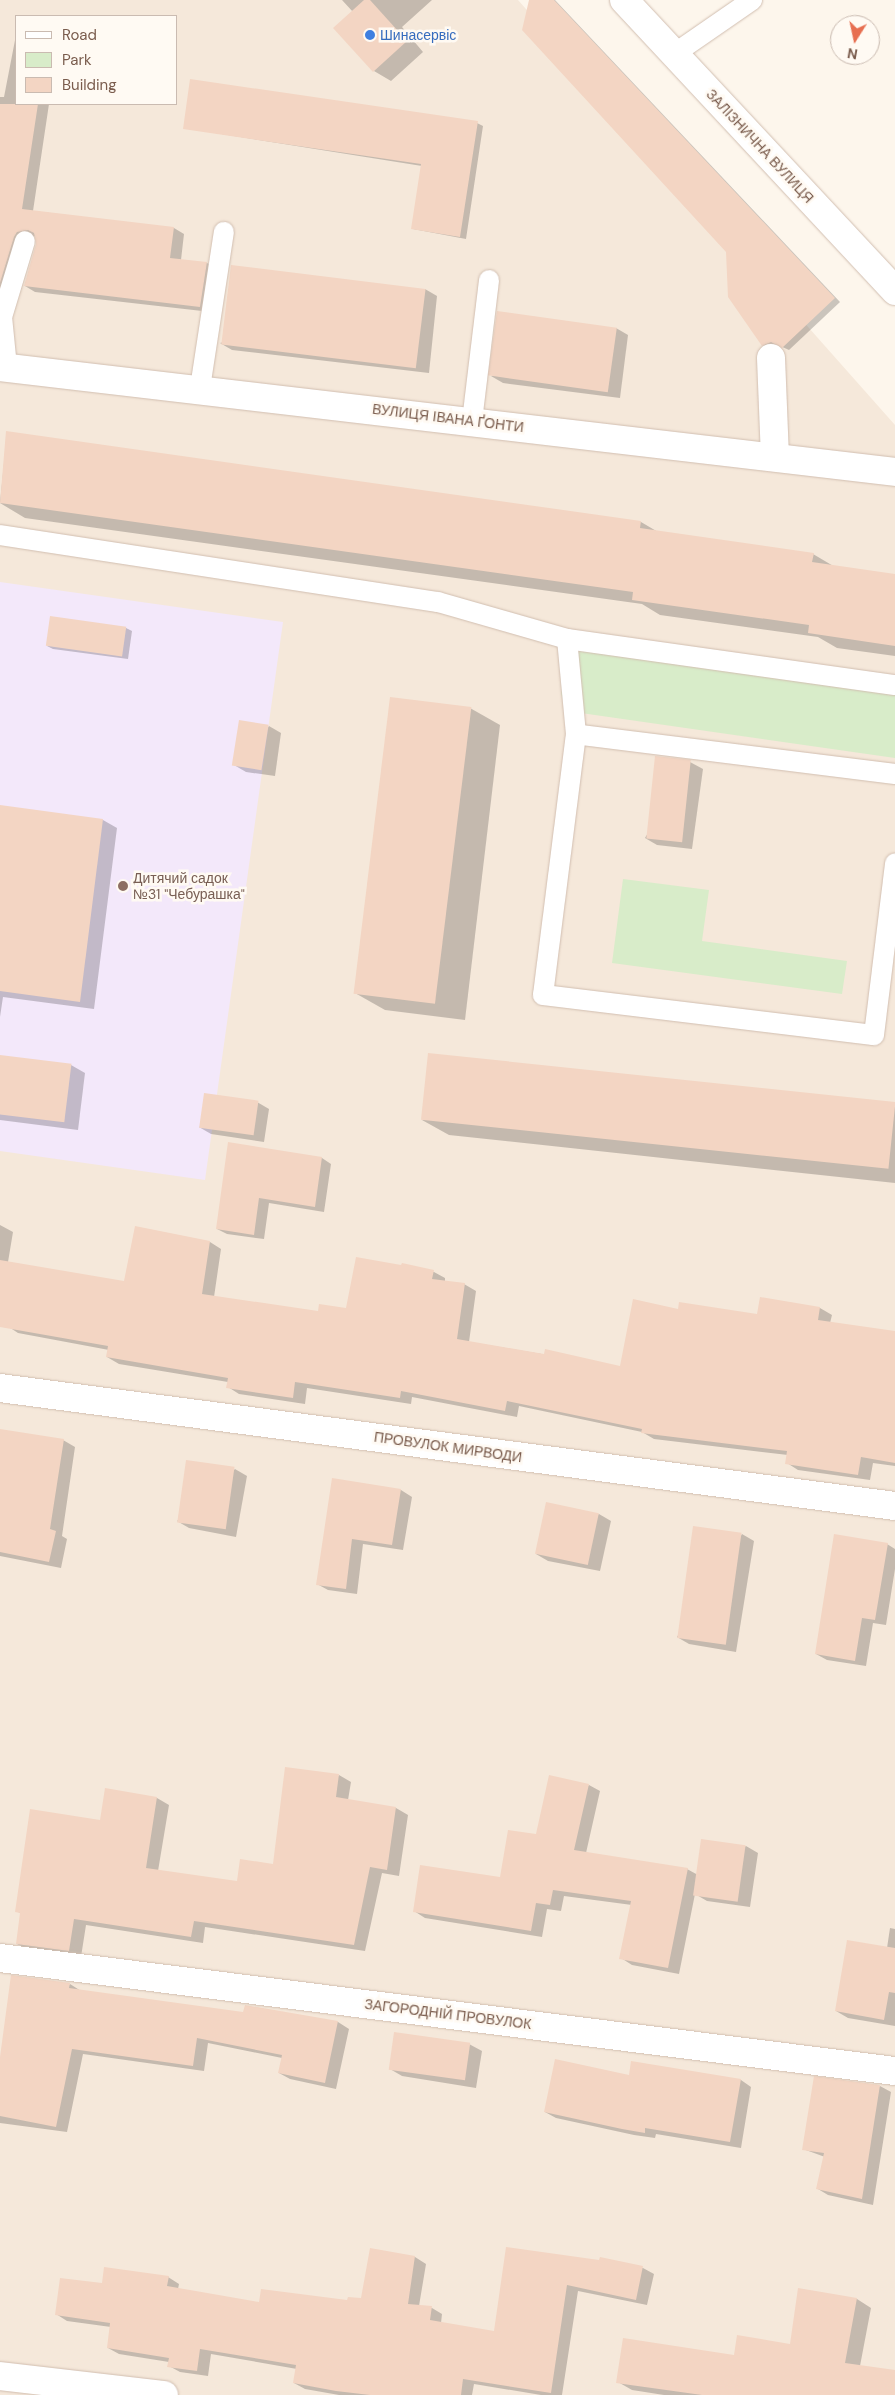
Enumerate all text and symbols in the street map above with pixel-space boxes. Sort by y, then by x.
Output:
legend [15,15,178,105]
north arrow [830,15,880,65]
text: Road [62,25,97,45]
place label: Шинасервіс [380,27,456,43]
marker: Шинасервіс [364,29,376,41]
text: N [846,44,859,64]
text: Park [62,50,92,70]
text: Building [62,75,117,95]
street label: ЗАЛІЗНИЧНА ВУЛИЦЯ [703,86,817,206]
street label: ВУЛИЦЯ ІВАНА ҐОНТИ [371,400,525,436]
place label: Дитячий садок №31 "Чебурашка" [133,870,245,902]
marker: Дитячий садок №31 "Чебурашка" [117,880,129,892]
street label: ПРОВУЛОК МИРВОДИ [373,1428,523,1466]
street label: ЗАГОРОДНІЙ ПРОВУЛОК [364,1995,532,2033]

